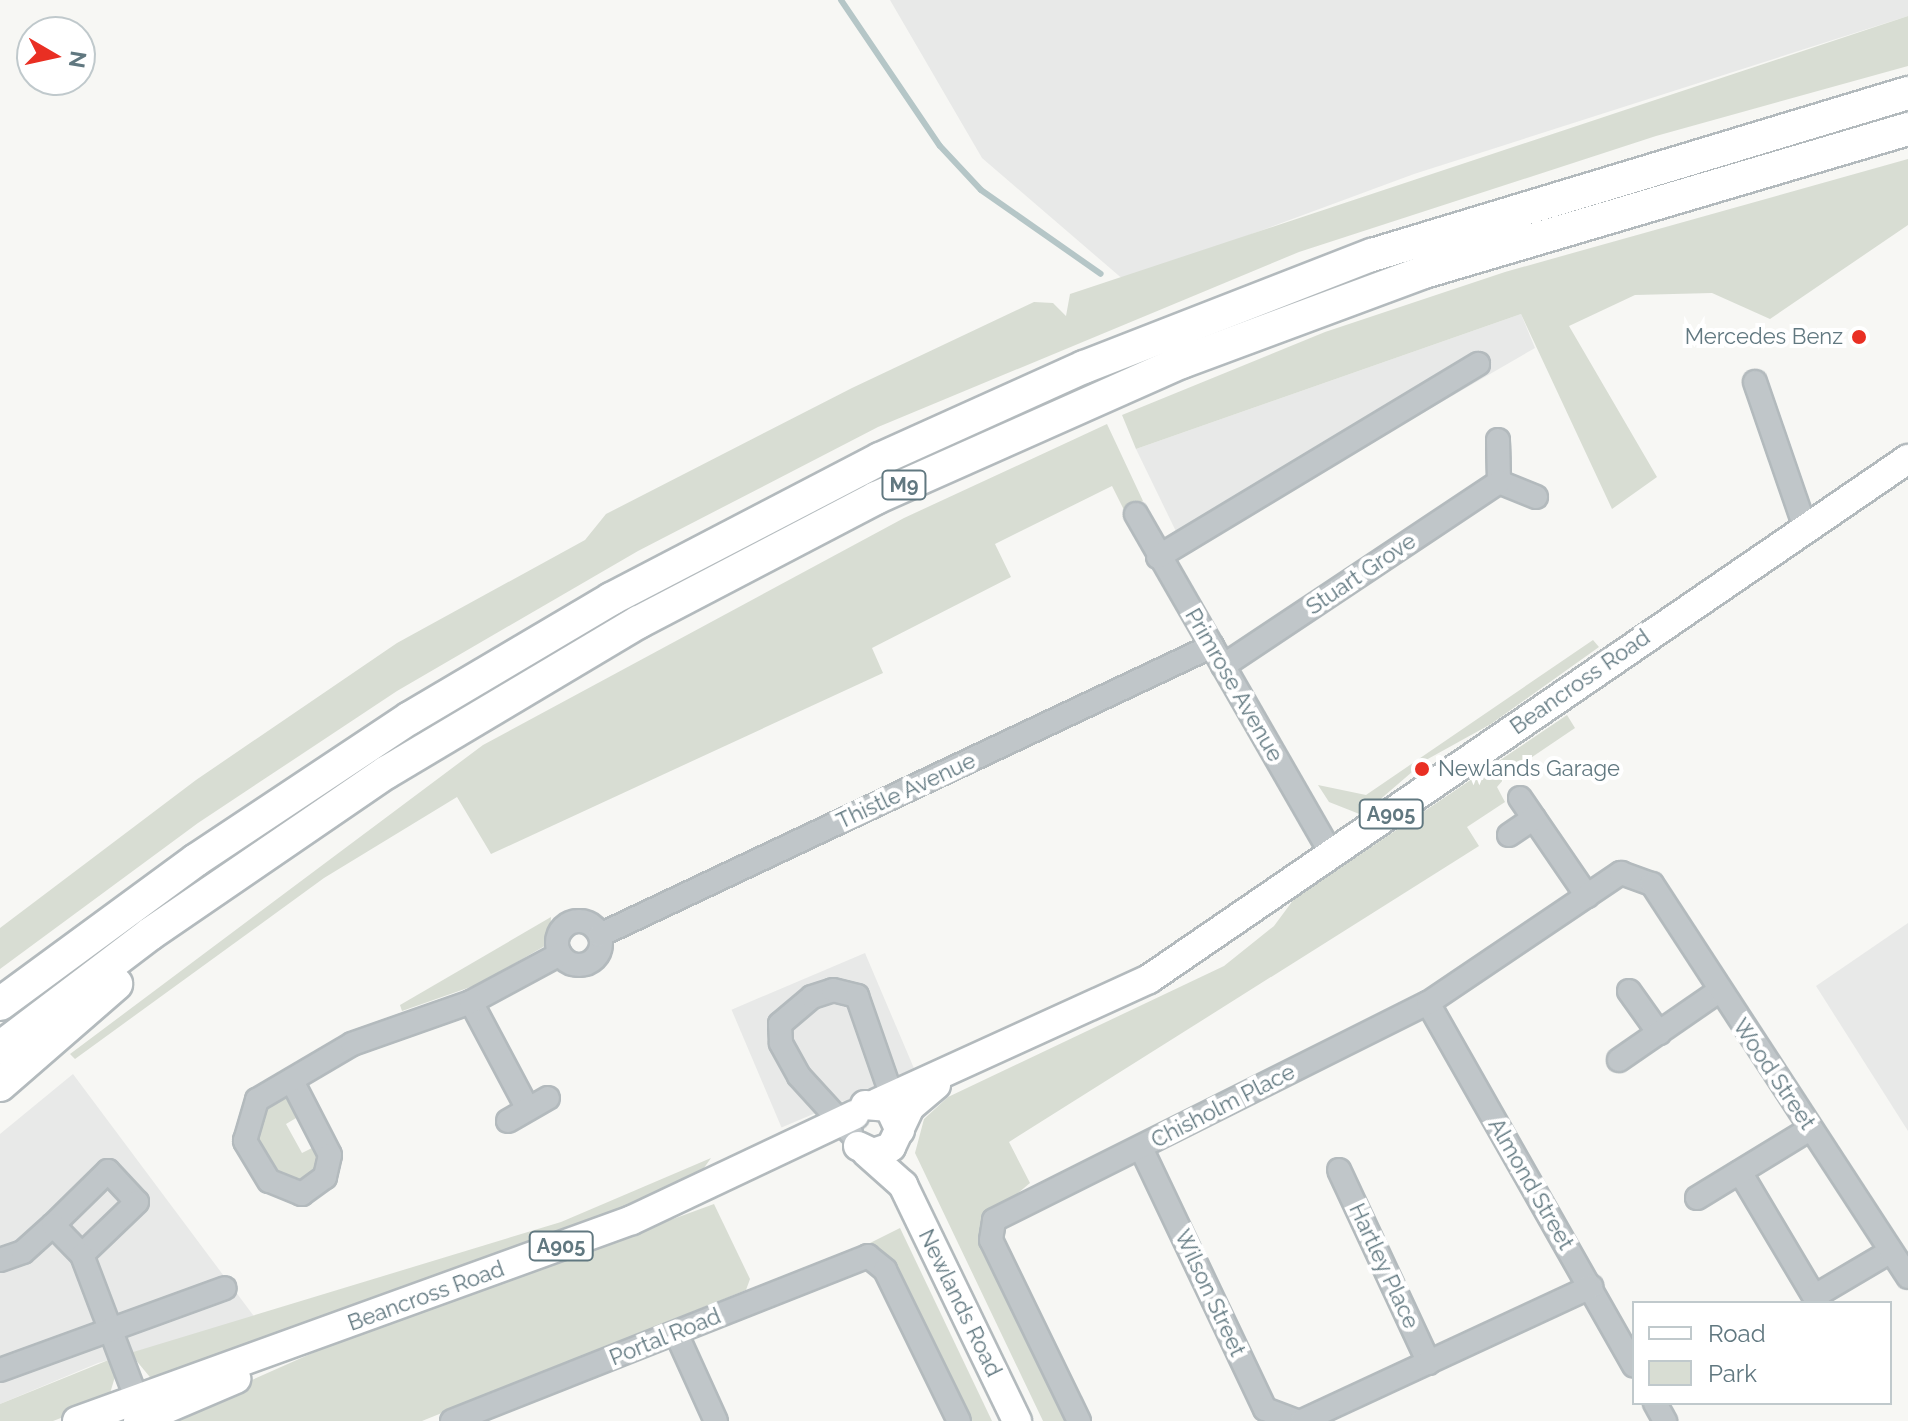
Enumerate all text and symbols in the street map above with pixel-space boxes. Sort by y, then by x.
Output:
north arrow [16,16,96,96]
text: N [64,49,92,70]
place label: Mercedes Benz [1685,324,1843,350]
marker: Mercedes Benz [1850,328,1868,346]
road number: M9 [880,469,928,501]
street label: Stuart Grove [1301,528,1421,620]
street label: Primrose Avenue [1179,603,1289,767]
street label: Beancross Road [1505,624,1655,740]
street label: Thistle Avenue [832,747,980,835]
place label: Newlands Garage [1438,756,1620,782]
marker: Newlands Garage [1413,760,1431,778]
road number: A905 [1357,798,1425,830]
street label: Wood Street [1727,1014,1821,1134]
street label: Chisholm Place [1147,1058,1299,1154]
street label: Almond Street [1483,1114,1579,1254]
street label: Hartley Place [1343,1199,1425,1333]
street label: Newlands Road [913,1225,1007,1381]
street label: Wilson Street [1169,1225,1251,1361]
road number: A905 [527,1230,595,1262]
street label: Beancross Road [344,1255,508,1337]
legend [1632,1301,1892,1405]
street label: Portal Road [605,1303,725,1371]
text: Road [1708,1319,1766,1348]
text: Park [1708,1359,1757,1388]

